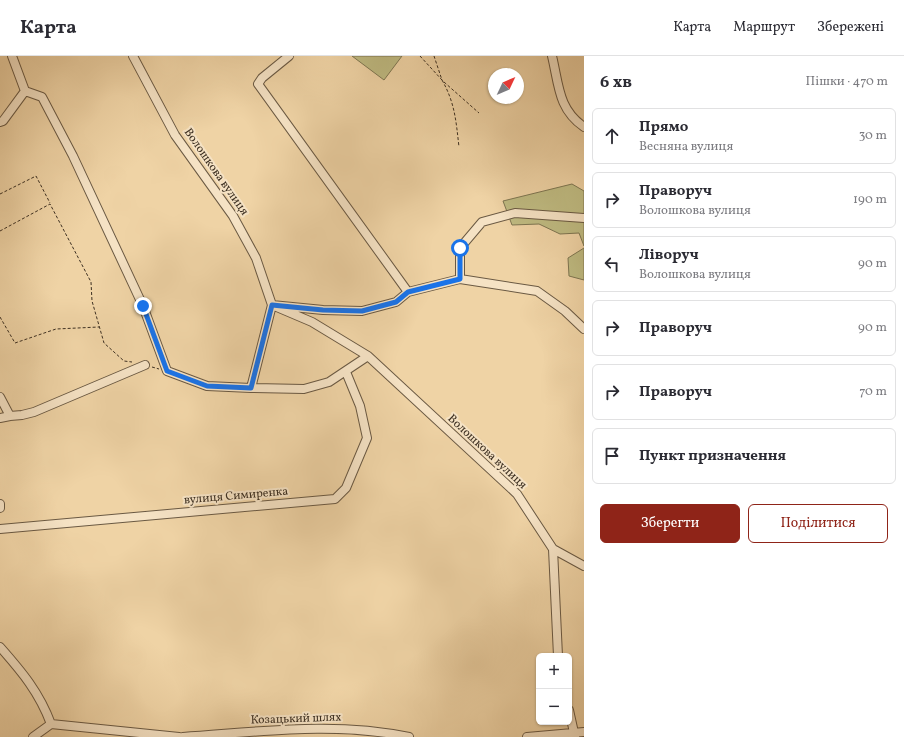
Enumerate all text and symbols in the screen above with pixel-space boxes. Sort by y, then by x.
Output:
text: Карта [20,15,77,41]
text: Карта [673,18,711,37]
text: Маршрут [733,18,795,37]
text: Збережені [817,18,884,37]
north arrow [488,68,524,104]
text: 6 хв [600,71,632,94]
text: Пішки · 470 m [806,73,888,91]
text: Прямо [639,117,688,138]
street label: Волошкова вулиця [180,125,252,219]
icon: ahead [601,125,623,147]
text: 30 m [859,127,887,145]
text: Весняна вулиця [639,138,733,156]
text: Праворуч [639,181,712,202]
icon: right [601,189,623,211]
text: 190 m [853,191,887,209]
text: Волошкова вулиця [639,202,751,220]
route start [451,239,469,257]
text: Ліворуч [639,245,699,266]
icon: left [601,253,623,275]
text: 90 m [858,255,887,273]
text: Волошкова вулиця [639,266,751,284]
route end [134,297,152,315]
icon: right [601,317,623,339]
text: Праворуч [639,318,712,339]
text: 90 m [858,319,887,337]
icon: right [601,381,623,403]
text: Праворуч [639,382,712,403]
text: 70 m [859,383,887,401]
street label: Волошкова вулиця [444,411,530,493]
icon: arrive [601,445,623,467]
text: Пункт призначення [639,446,786,467]
street label: вулиця Симиренка [183,483,289,509]
button: Зберегти [600,504,740,543]
button: Поділитися [748,504,888,543]
map controls [536,653,572,725]
button: + [536,653,572,689]
button: − [536,689,572,725]
street label: Козацький шлях [250,709,342,729]

